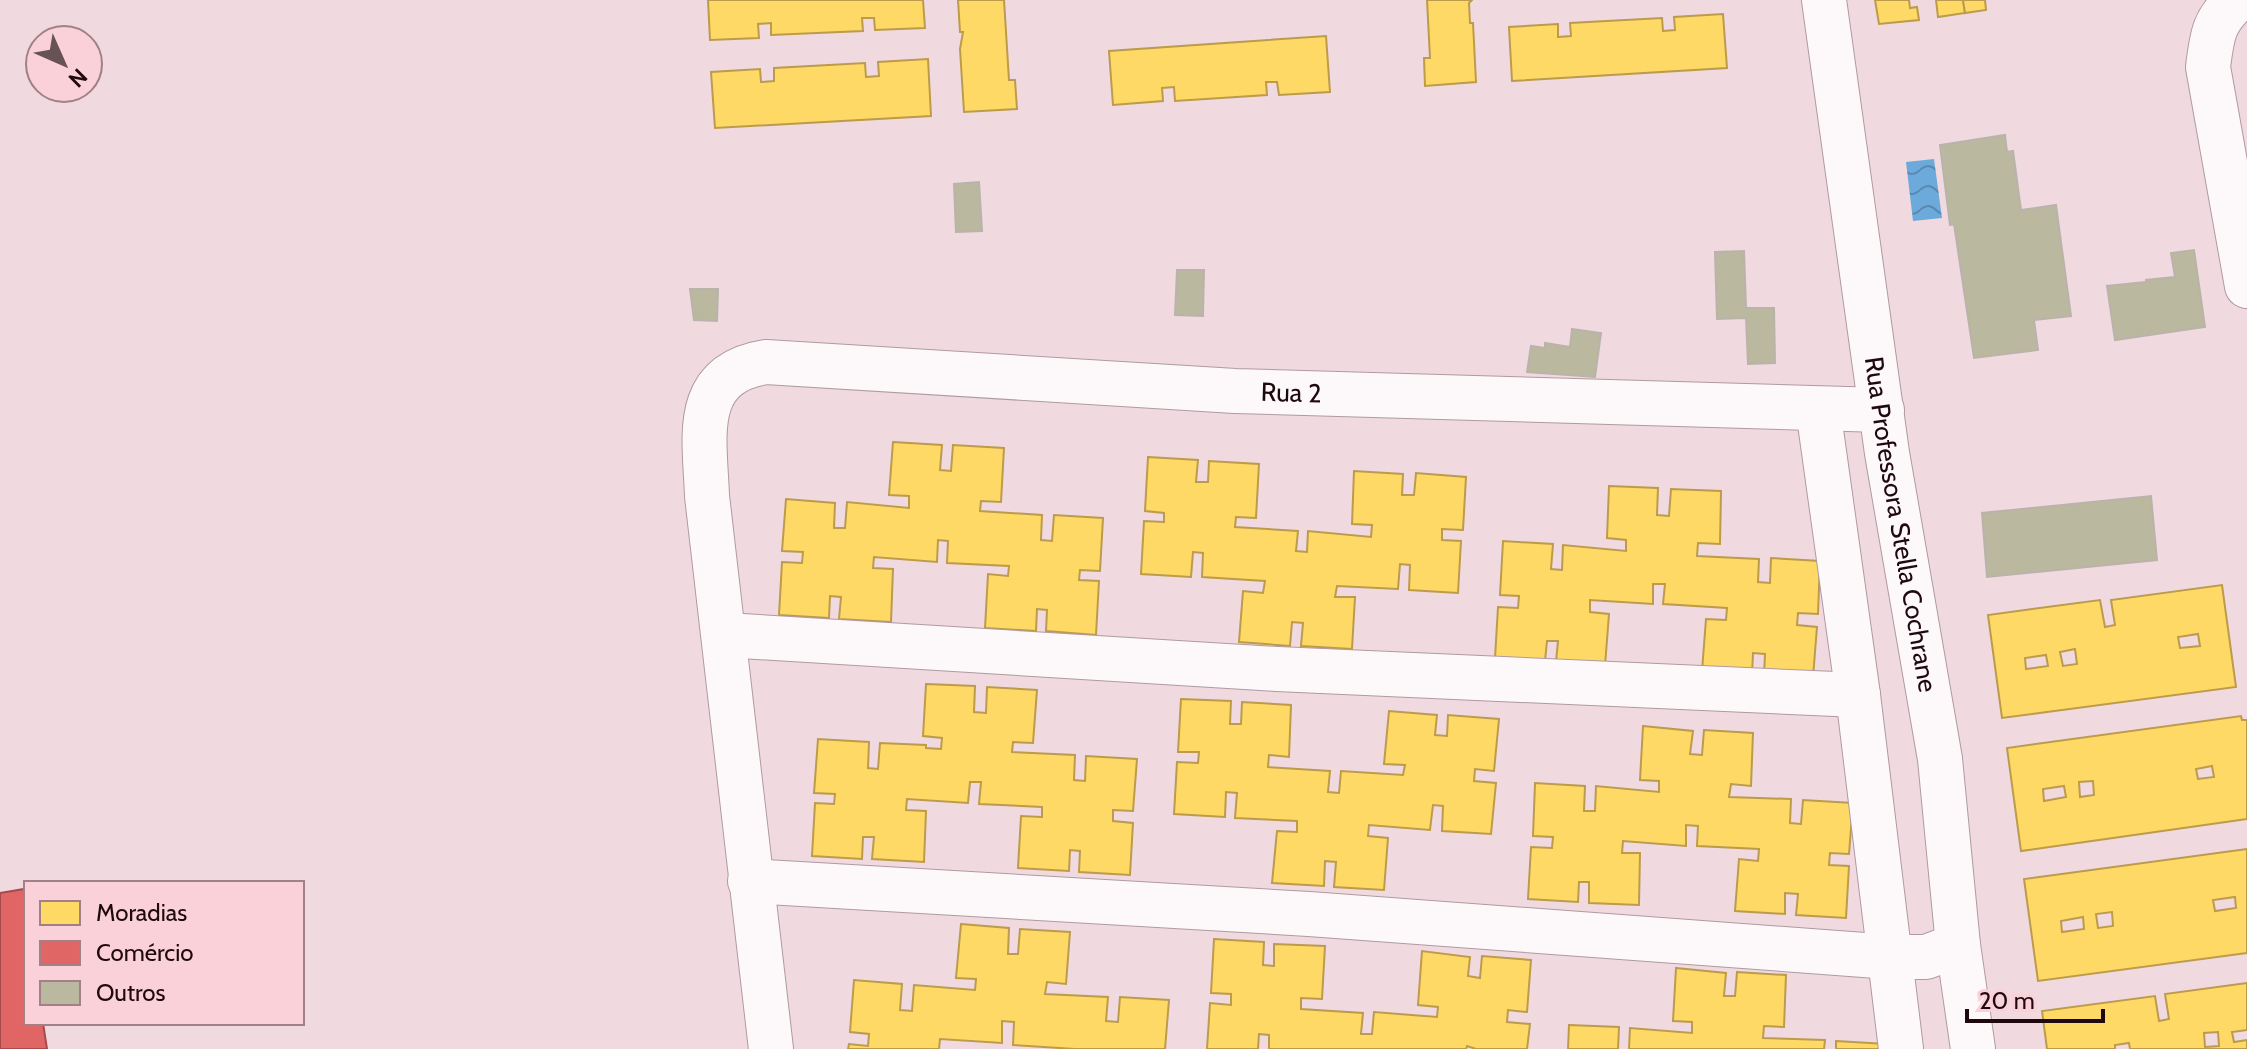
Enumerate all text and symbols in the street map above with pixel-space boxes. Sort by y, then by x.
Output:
north arrow [24,24,104,104]
text: N [63,63,93,93]
street label: Rua Professora Stella Cochrane [1858,355,1944,695]
street label: Rua 2 [1260,376,1322,410]
legend [24,881,304,1025]
text: Moradias [96,898,187,927]
text: Comércio [96,938,193,967]
scale bar [1967,973,2103,1023]
text: Outros [96,978,165,1007]
text: 20 m [1979,986,2035,1015]

